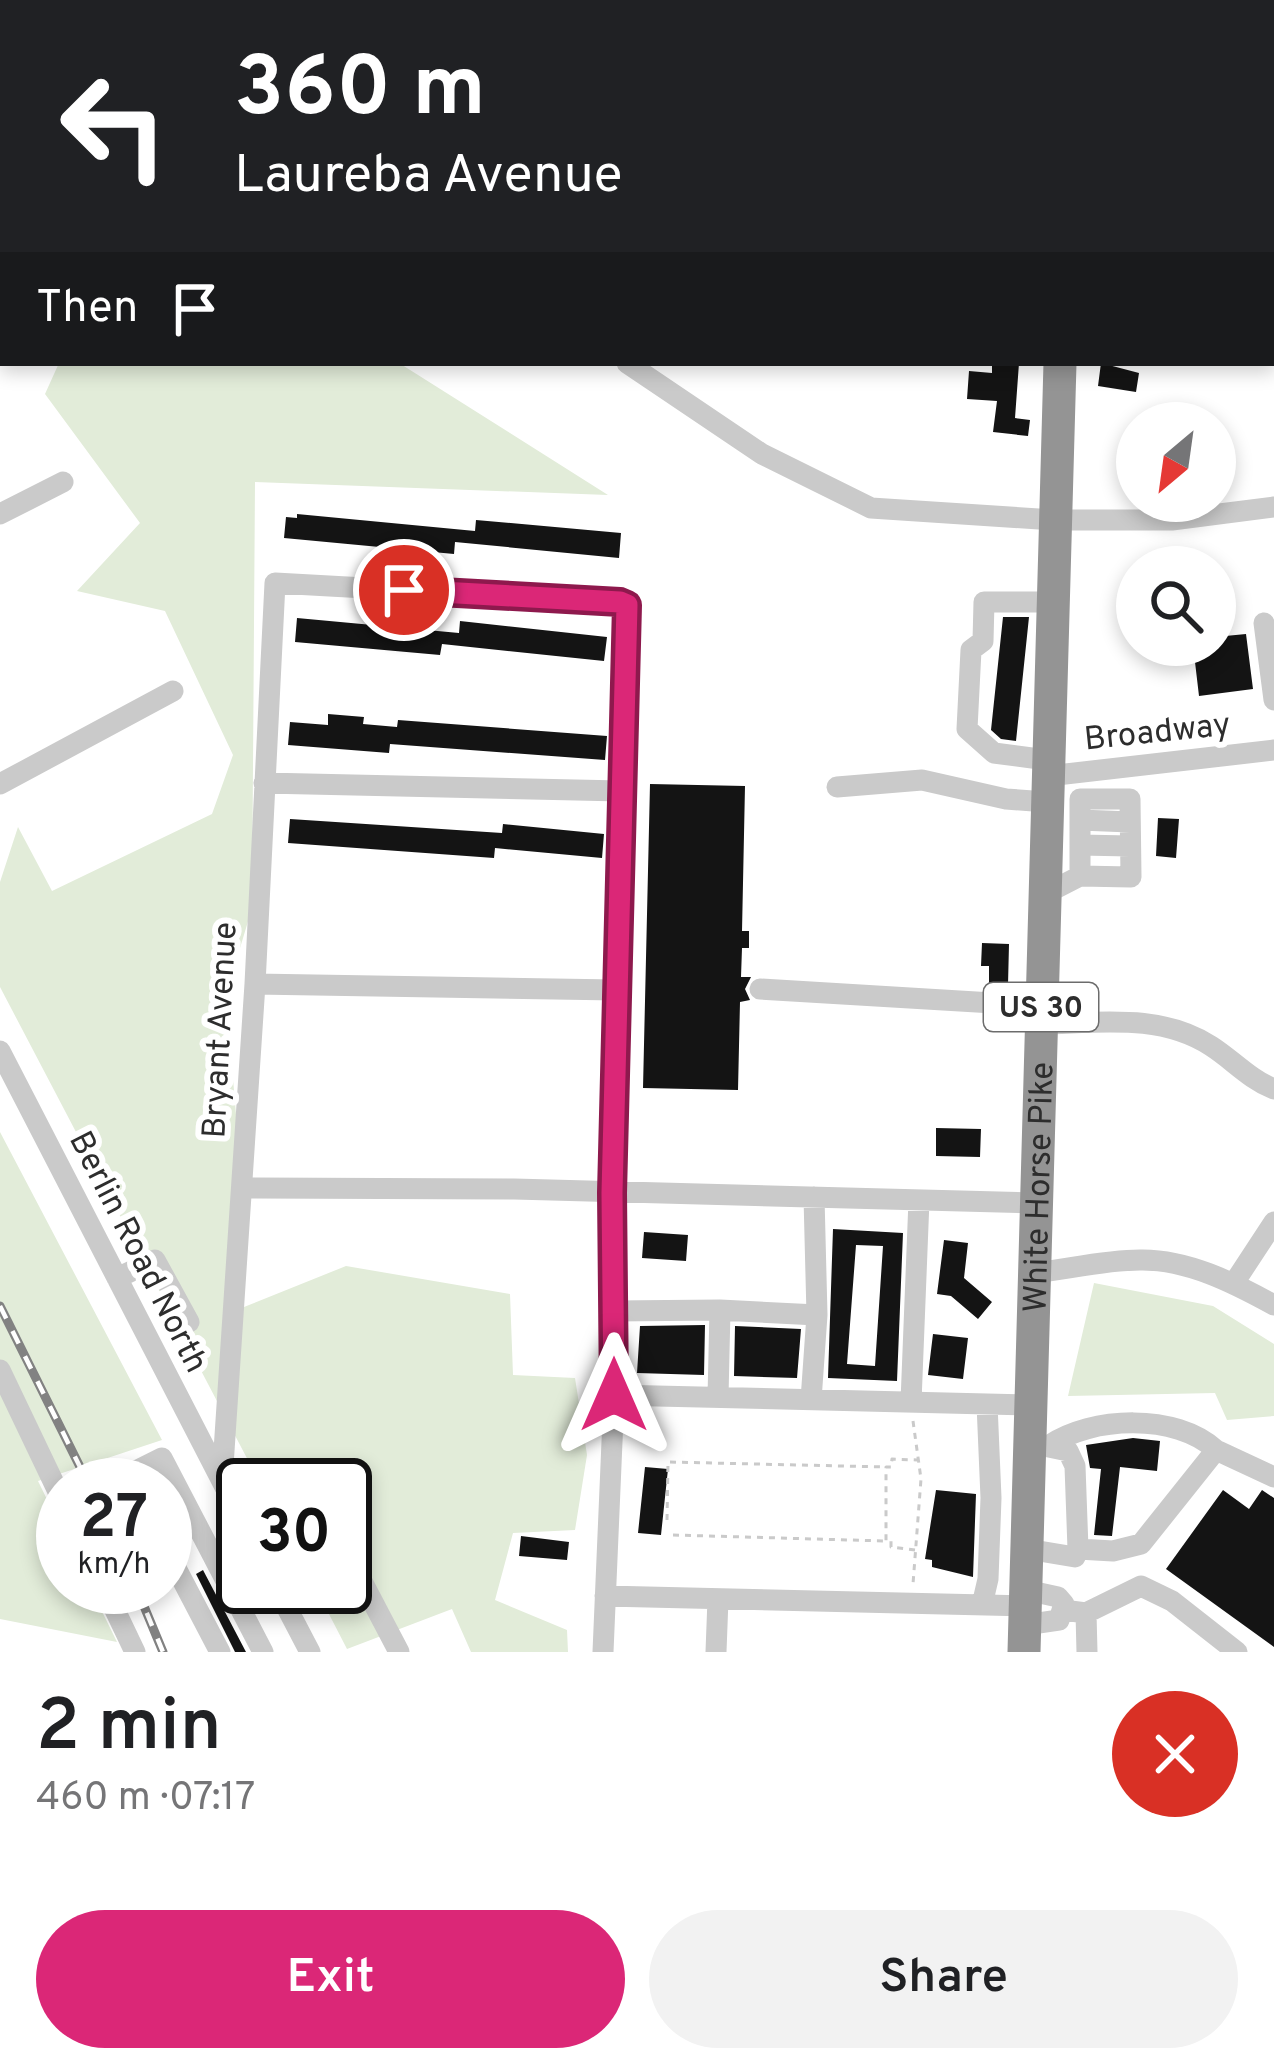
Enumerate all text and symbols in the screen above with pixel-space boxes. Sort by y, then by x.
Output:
text: 360 m [234,39,486,145]
icon: left [36,48,192,204]
text: Laureba Avenue [234,143,623,212]
icon: arrive [162,276,228,342]
text: Then [36,281,138,338]
north arrow [1116,402,1236,522]
map controls [1116,402,1236,666]
pin [353,539,455,641]
button: search [1116,546,1236,666]
icon: arrive [371,557,437,623]
street label: Broadway [1082,705,1233,763]
street label: Bryant Avenue [195,921,249,1140]
road number: US 30 [984,983,1098,1031]
street label: White Horse Pike [1016,1061,1065,1313]
street label: Berlin Road North [57,1125,215,1381]
position arrow [551,1332,677,1458]
speed limit sign: 30 [216,1458,372,1614]
text: 27 [80,1483,148,1559]
text: km/h [78,1547,150,1584]
text: 2 min [36,1684,222,1776]
button: close [1112,1691,1238,1817]
text: 460 m · 07:17 [36,1775,255,1824]
button: Exit [36,1910,625,2048]
button: Share [649,1910,1238,2048]

